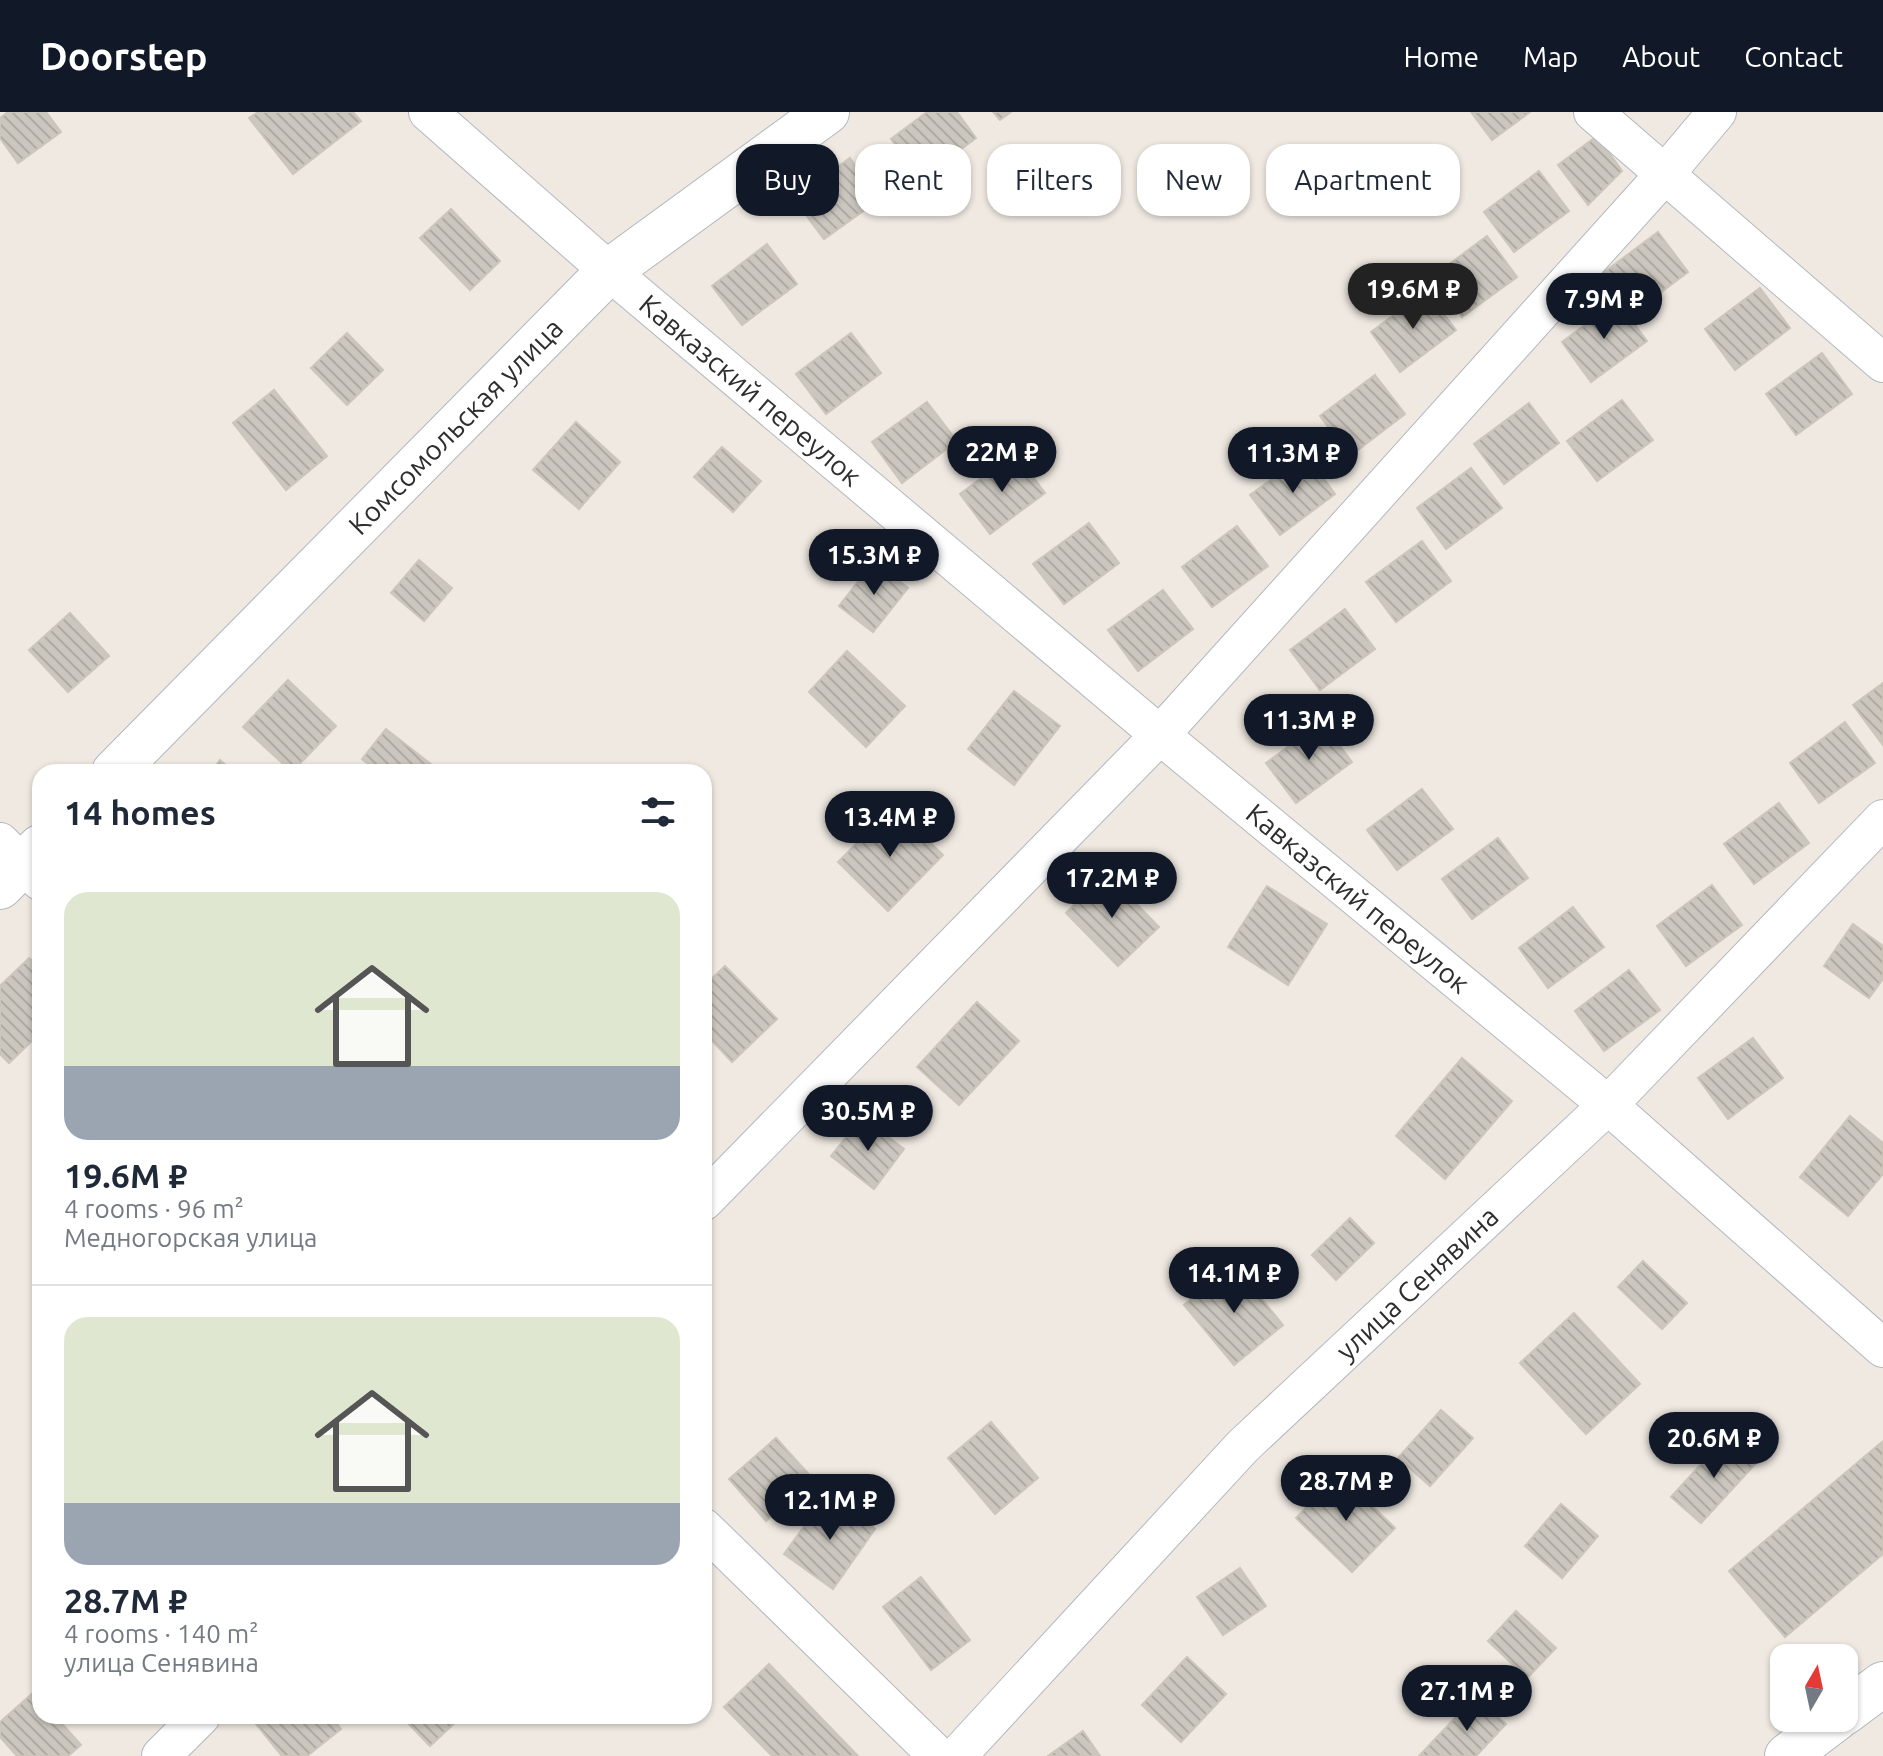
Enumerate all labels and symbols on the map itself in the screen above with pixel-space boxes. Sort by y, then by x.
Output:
pin: 19.6M ₽ [1339,263,1487,331]
pin: 7.9M ₽ [1539,273,1669,341]
street label: Кавказский переулок [634,288,868,492]
street label: Комсомольская улица [342,312,568,540]
pin: 22M ₽ [946,426,1058,494]
pin: 11.3M ₽ [1219,427,1367,495]
pin: 15.3M ₽ [800,529,948,597]
pin: 11.3M ₽ [1235,694,1383,762]
pin: 13.4M ₽ [816,791,964,859]
street label: Кавказский переулок [1241,797,1476,999]
pin: 17.2M ₽ [1038,852,1186,920]
pin: 30.5M ₽ [794,1085,942,1153]
street label: улица Сенявина [1329,1200,1504,1366]
pin: 14.1M ₽ [1160,1247,1308,1315]
pin: 20.6M ₽ [1640,1412,1788,1480]
pin: 28.7M ₽ [1272,1455,1420,1523]
pin: 12.1M ₽ [756,1474,904,1542]
north arrow [1770,1644,1858,1732]
pin: 27.1M ₽ [1393,1665,1541,1733]

